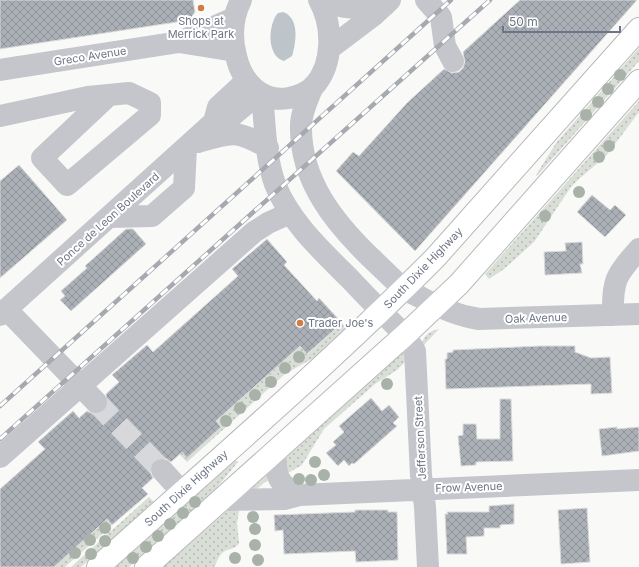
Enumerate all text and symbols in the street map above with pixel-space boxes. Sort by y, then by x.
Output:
marker: Shops at Merrick Park [196,3,206,13]
scale bar [503,8,620,34]
place label: Shops at Merrick Park [168,14,234,41]
text: 50 m [509,14,538,29]
street label: Greco Avenue [53,43,127,69]
street label: Ponce de Leon Boulevard [54,169,162,269]
street label: South Dixie Highway [381,225,465,311]
street label: Oak Avenue [505,310,567,326]
place label: Trader Joe's [308,316,374,330]
marker: Trader Joe's [295,318,305,328]
street label: Jefferson Street [411,395,429,480]
street label: South Dixie Highway [141,447,231,529]
street label: Frow Avenue [435,479,503,495]

